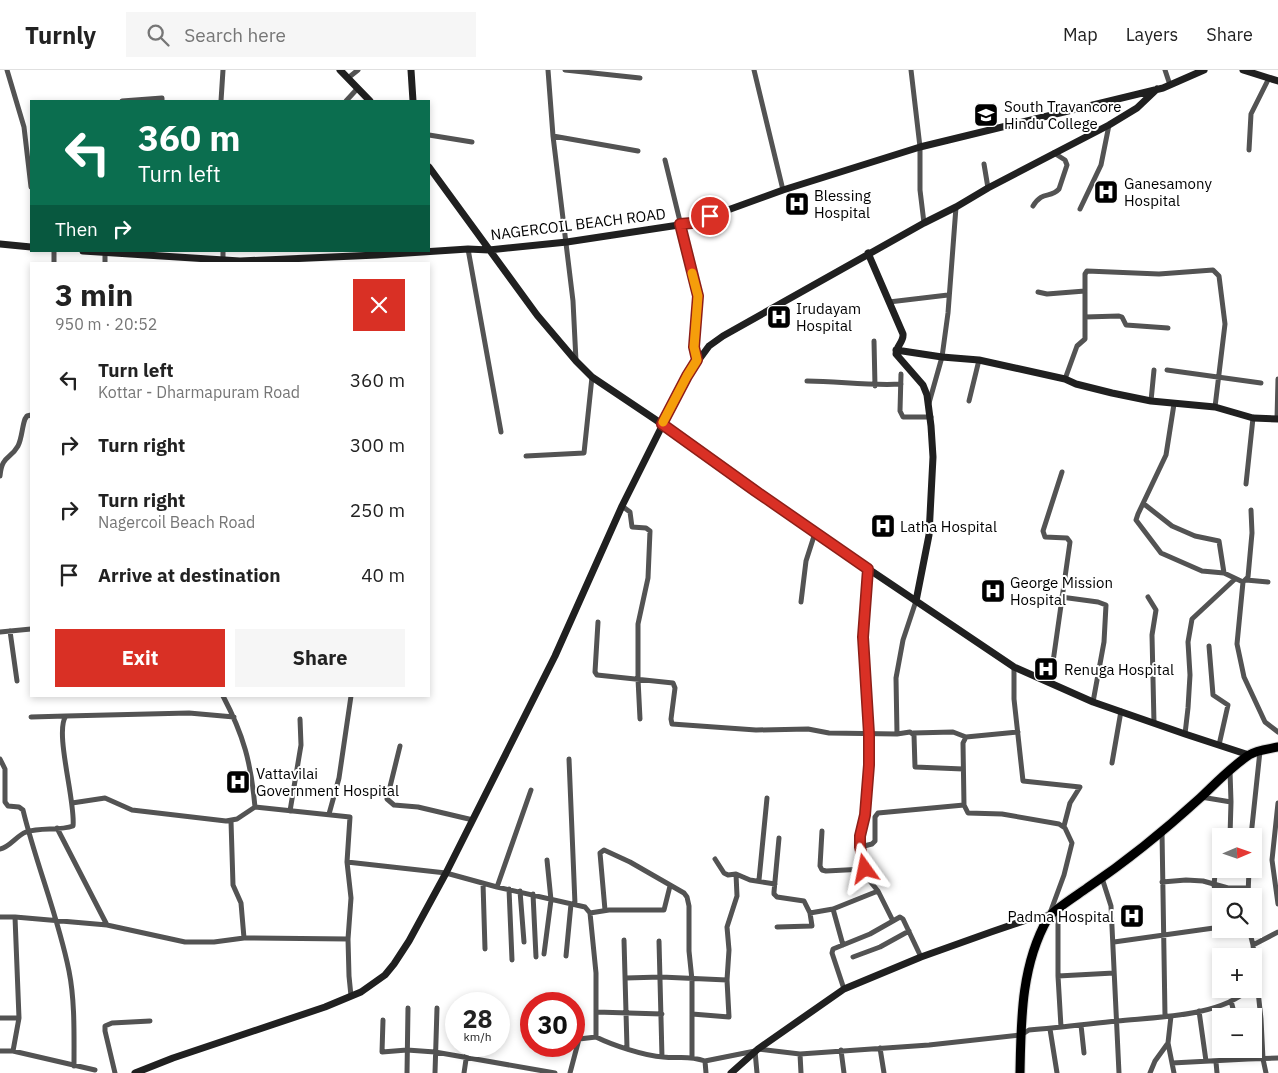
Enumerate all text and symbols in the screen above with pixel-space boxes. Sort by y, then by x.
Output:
search box [126,12,476,57]
text: Turnly [25,19,96,51]
icon: search [144,21,172,49]
text: Search here [184,23,286,47]
text: Map [1063,23,1098,46]
text: Layers [1126,23,1178,46]
text: Share [1206,23,1253,46]
place label: South Travancore Hindu College [1004,97,1122,133]
school or university icon: South Travancore Hindu College [973,102,999,128]
text: 360 m [138,115,241,161]
icon: left [55,120,120,185]
text: Turn left [138,159,221,188]
place label: Ganesamony Hospital [1124,174,1212,210]
hospital icon: Ganesamony Hospital [1093,179,1119,205]
place label: Blessing Hospital [814,186,871,222]
hospital icon: Blessing Hospital [784,191,810,217]
pin [689,195,731,237]
icon: arrive [696,202,724,230]
street label: NAGERCOIL BEACH ROAD [489,204,667,244]
icon: right [108,215,136,243]
text: Then [55,217,98,241]
text: 3 min [55,275,133,314]
button: close [353,279,405,331]
place label: Irudayam Hospital [796,299,861,335]
hospital icon: Irudayam Hospital [766,304,792,330]
text: 950 m · 20:52 [55,314,157,334]
text: Turn left [98,358,174,382]
icon: left [55,366,83,394]
text: 360 m [350,368,405,392]
text: Kottar - Dharmapuram Road [98,382,300,402]
icon: right [55,431,83,459]
text: Turn right [98,433,185,457]
text: 300 m [350,433,405,457]
text: Turn right [98,488,185,512]
icon: right [55,496,83,524]
text: 250 m [350,498,405,522]
text: Nagercoil Beach Road [98,512,255,532]
hospital icon: Latha Hospital [870,513,896,539]
place label: Latha Hospital [900,517,997,536]
icon: arrive [55,561,83,589]
text: Arrive at destination [98,563,281,587]
text: 40 m [361,563,405,587]
place label: George Mission Hospital [1010,573,1113,609]
hospital icon: George Mission Hospital [980,578,1006,604]
button: Exit [55,629,225,687]
button: Share [235,629,405,687]
hospital icon: Renuga Hospital [1033,656,1059,682]
place label: Renuga Hospital [1064,660,1174,679]
place label: Vattavilai Government Hospital [256,764,399,800]
hospital icon: Vattavilai Government Hospital [225,769,251,795]
north arrow [1212,828,1262,878]
map controls [1212,828,1262,1058]
position arrow [838,842,890,894]
button: search [1212,888,1262,938]
hospital icon: Padma Hospital [1119,903,1145,929]
place label: Padma Hospital [1008,907,1114,926]
button: + [1212,948,1262,998]
speed limit sign: 30 [520,992,585,1057]
text: 28 [462,1002,493,1035]
button: − [1212,1008,1262,1058]
text: km/h [463,1029,492,1044]

